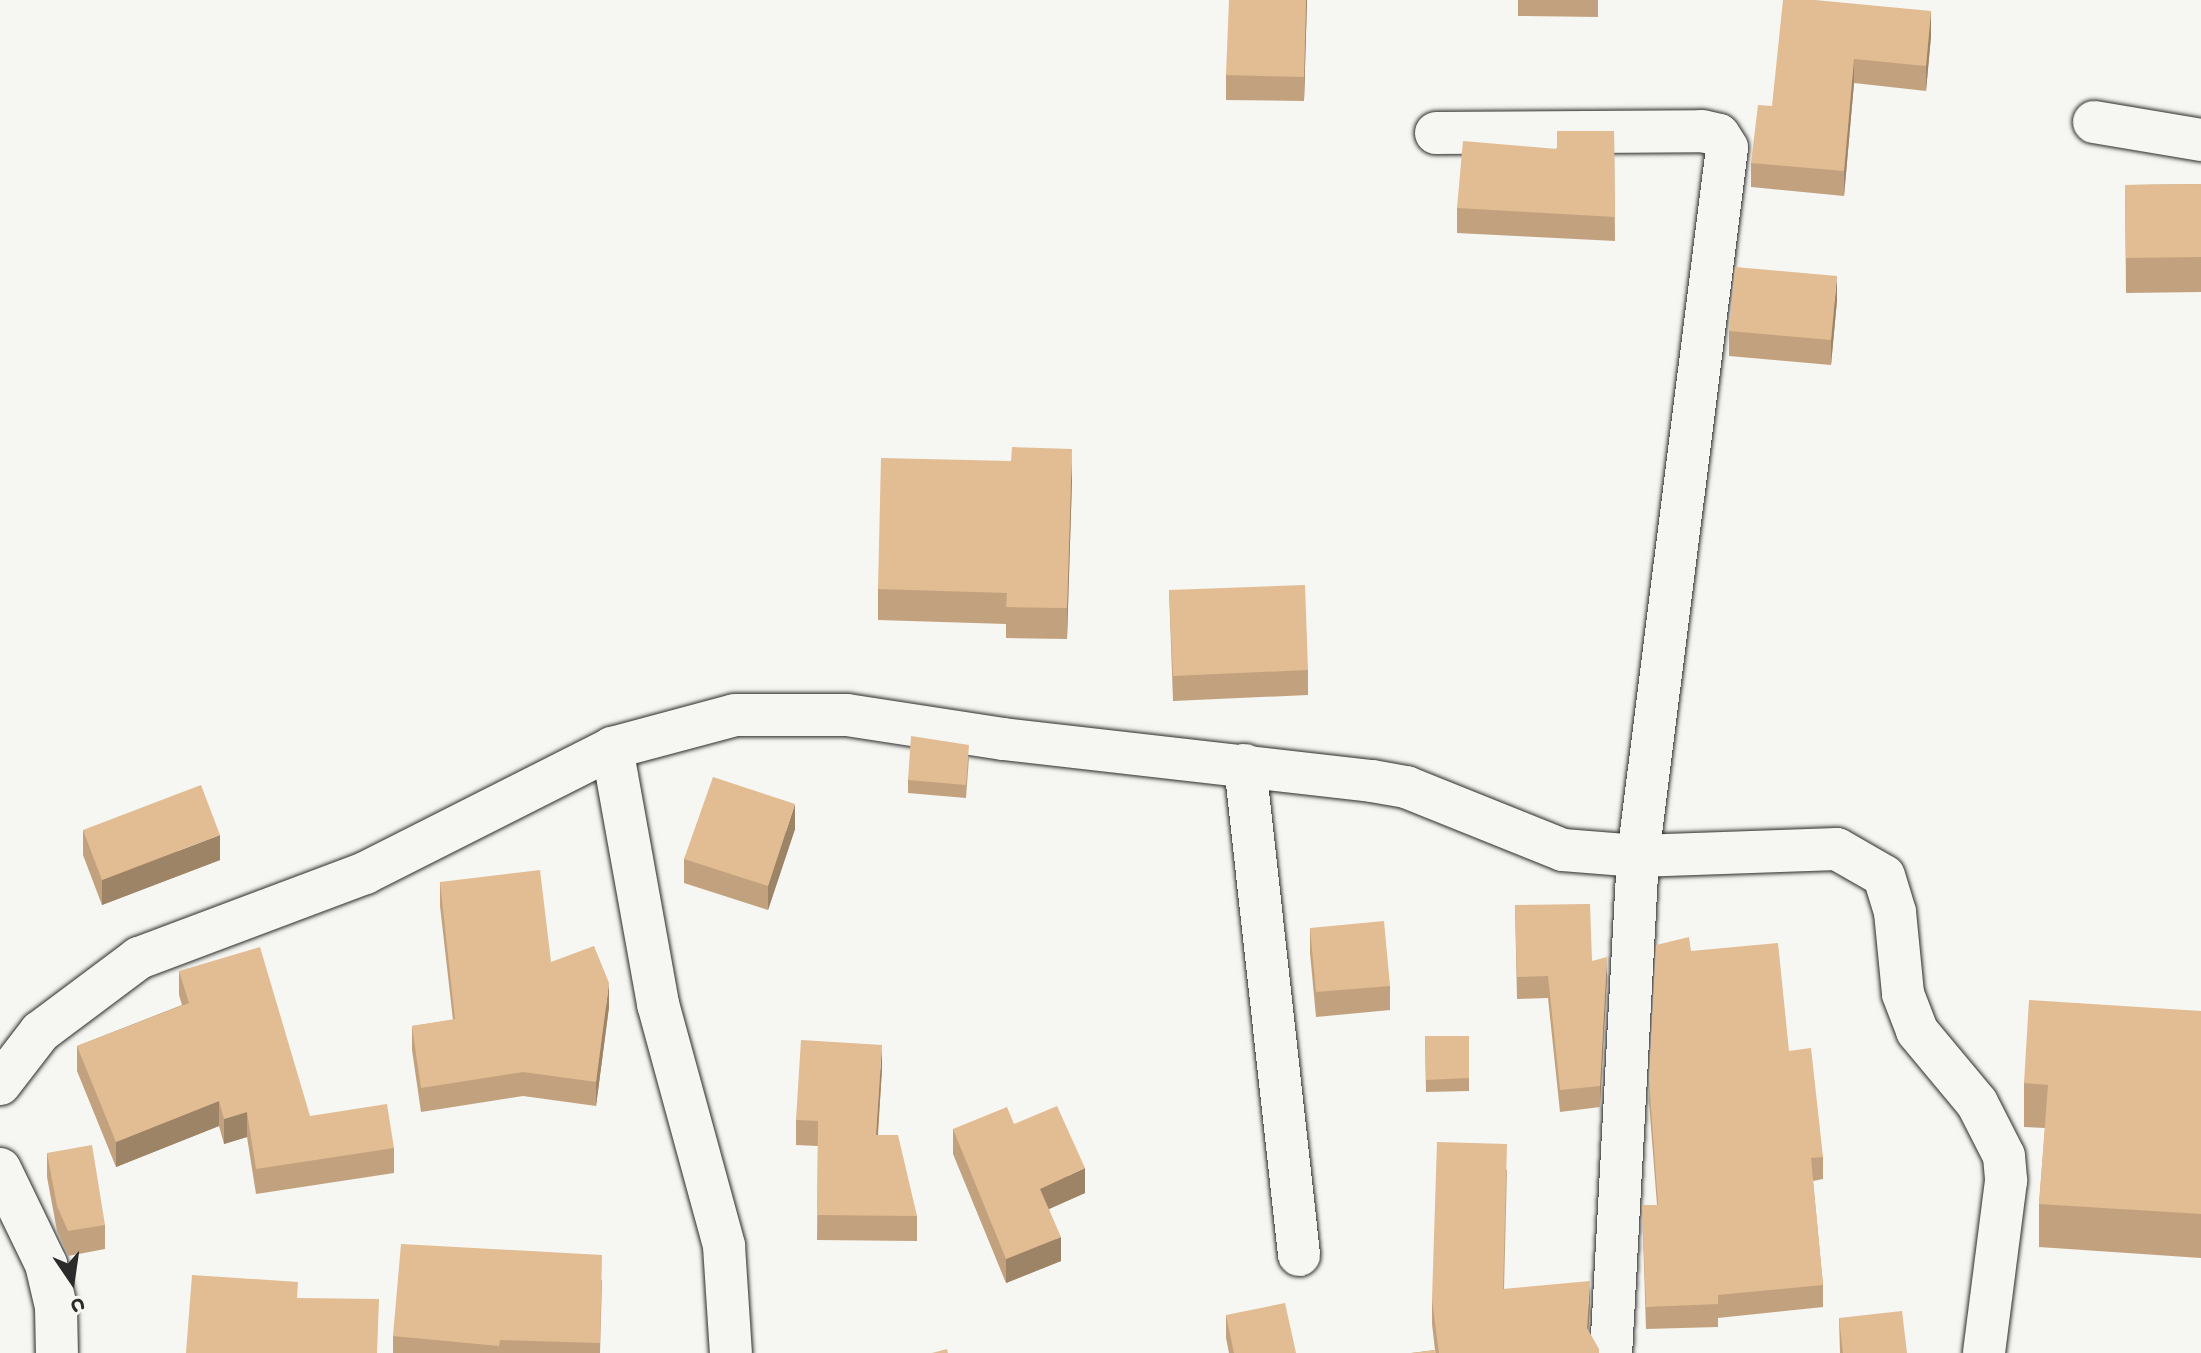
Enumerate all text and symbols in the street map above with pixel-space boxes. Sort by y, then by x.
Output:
north arrow [32,1241,112,1321]
text: U [68,1290,87,1318]

